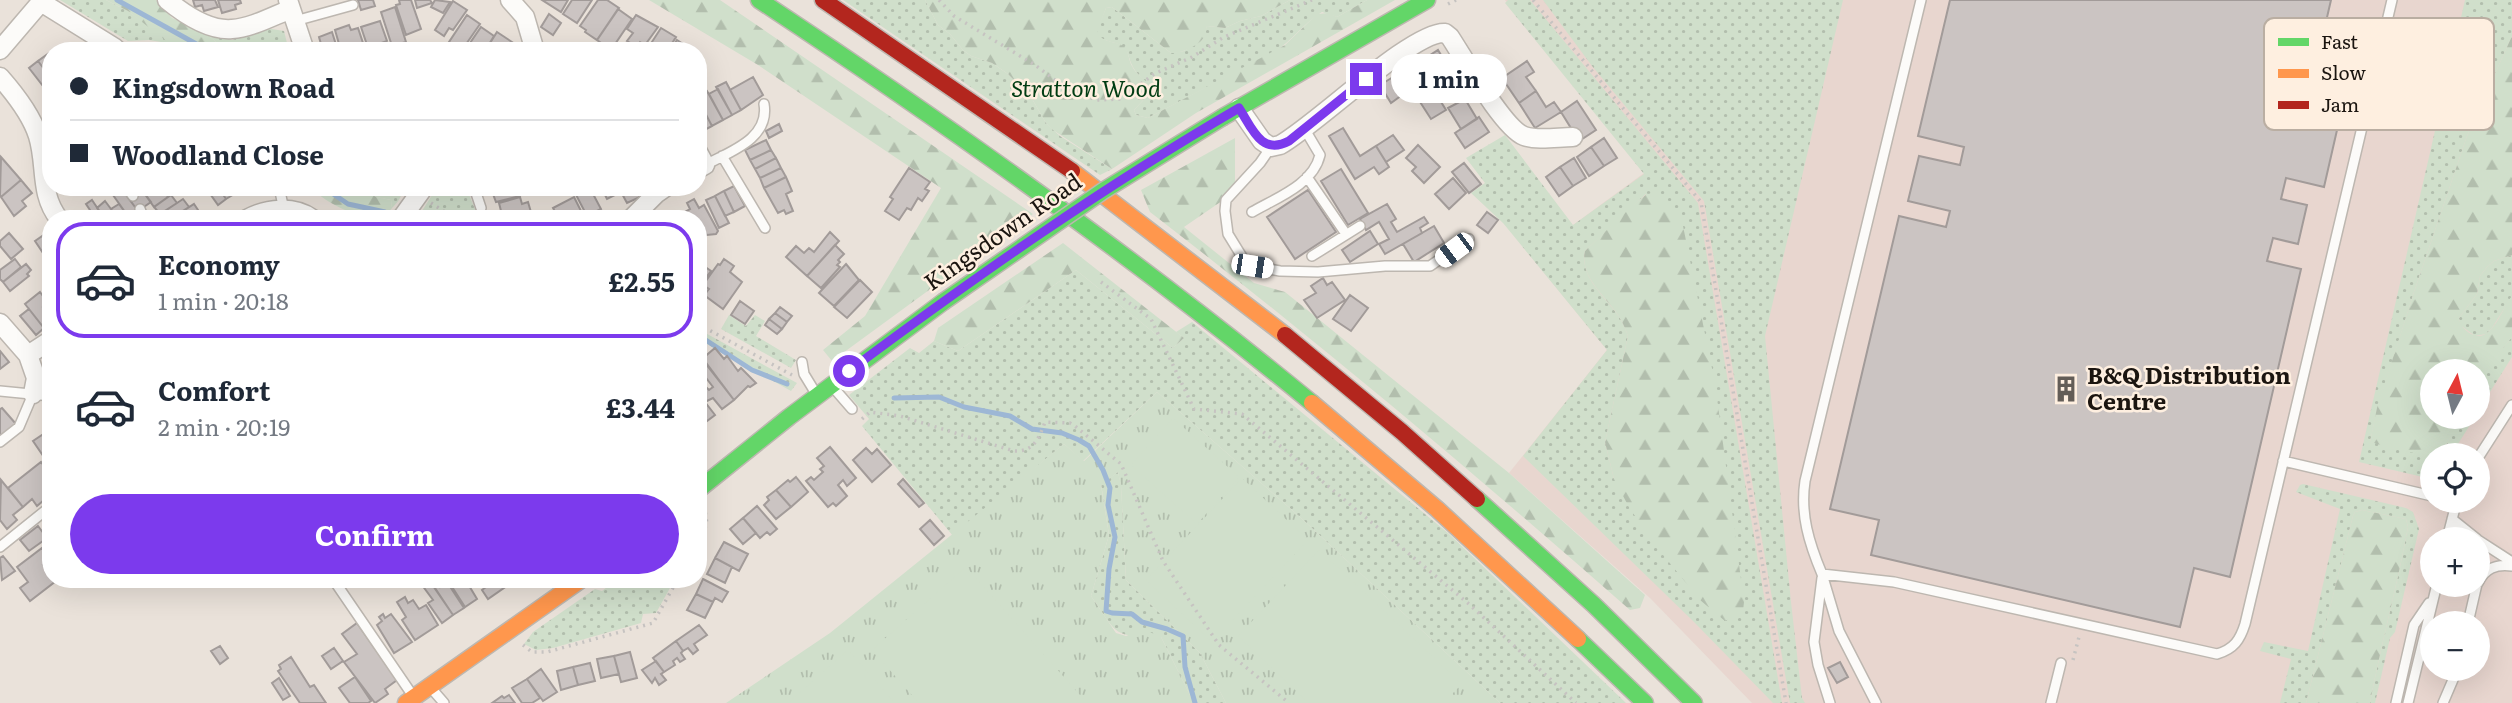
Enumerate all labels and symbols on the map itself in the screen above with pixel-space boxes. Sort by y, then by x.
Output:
legend [2264,18,2494,130]
text: Fast [2321,27,2358,55]
callout: 1 min [1390,55,1506,104]
text: Slow [2321,58,2366,86]
route end [1350,63,1382,95]
park label: Stratton Wood [1011,70,1162,104]
text: Jam [2321,90,2359,118]
street label: Kingsdown Road [916,163,1088,297]
car [1431,229,1478,271]
car [1230,252,1275,280]
route start [833,355,865,387]
place label: B&Q Distribution Centre [2087,357,2291,417]
north arrow [2420,359,2490,429]
building icon: B&Q Distribution Centre [2051,374,2081,404]

